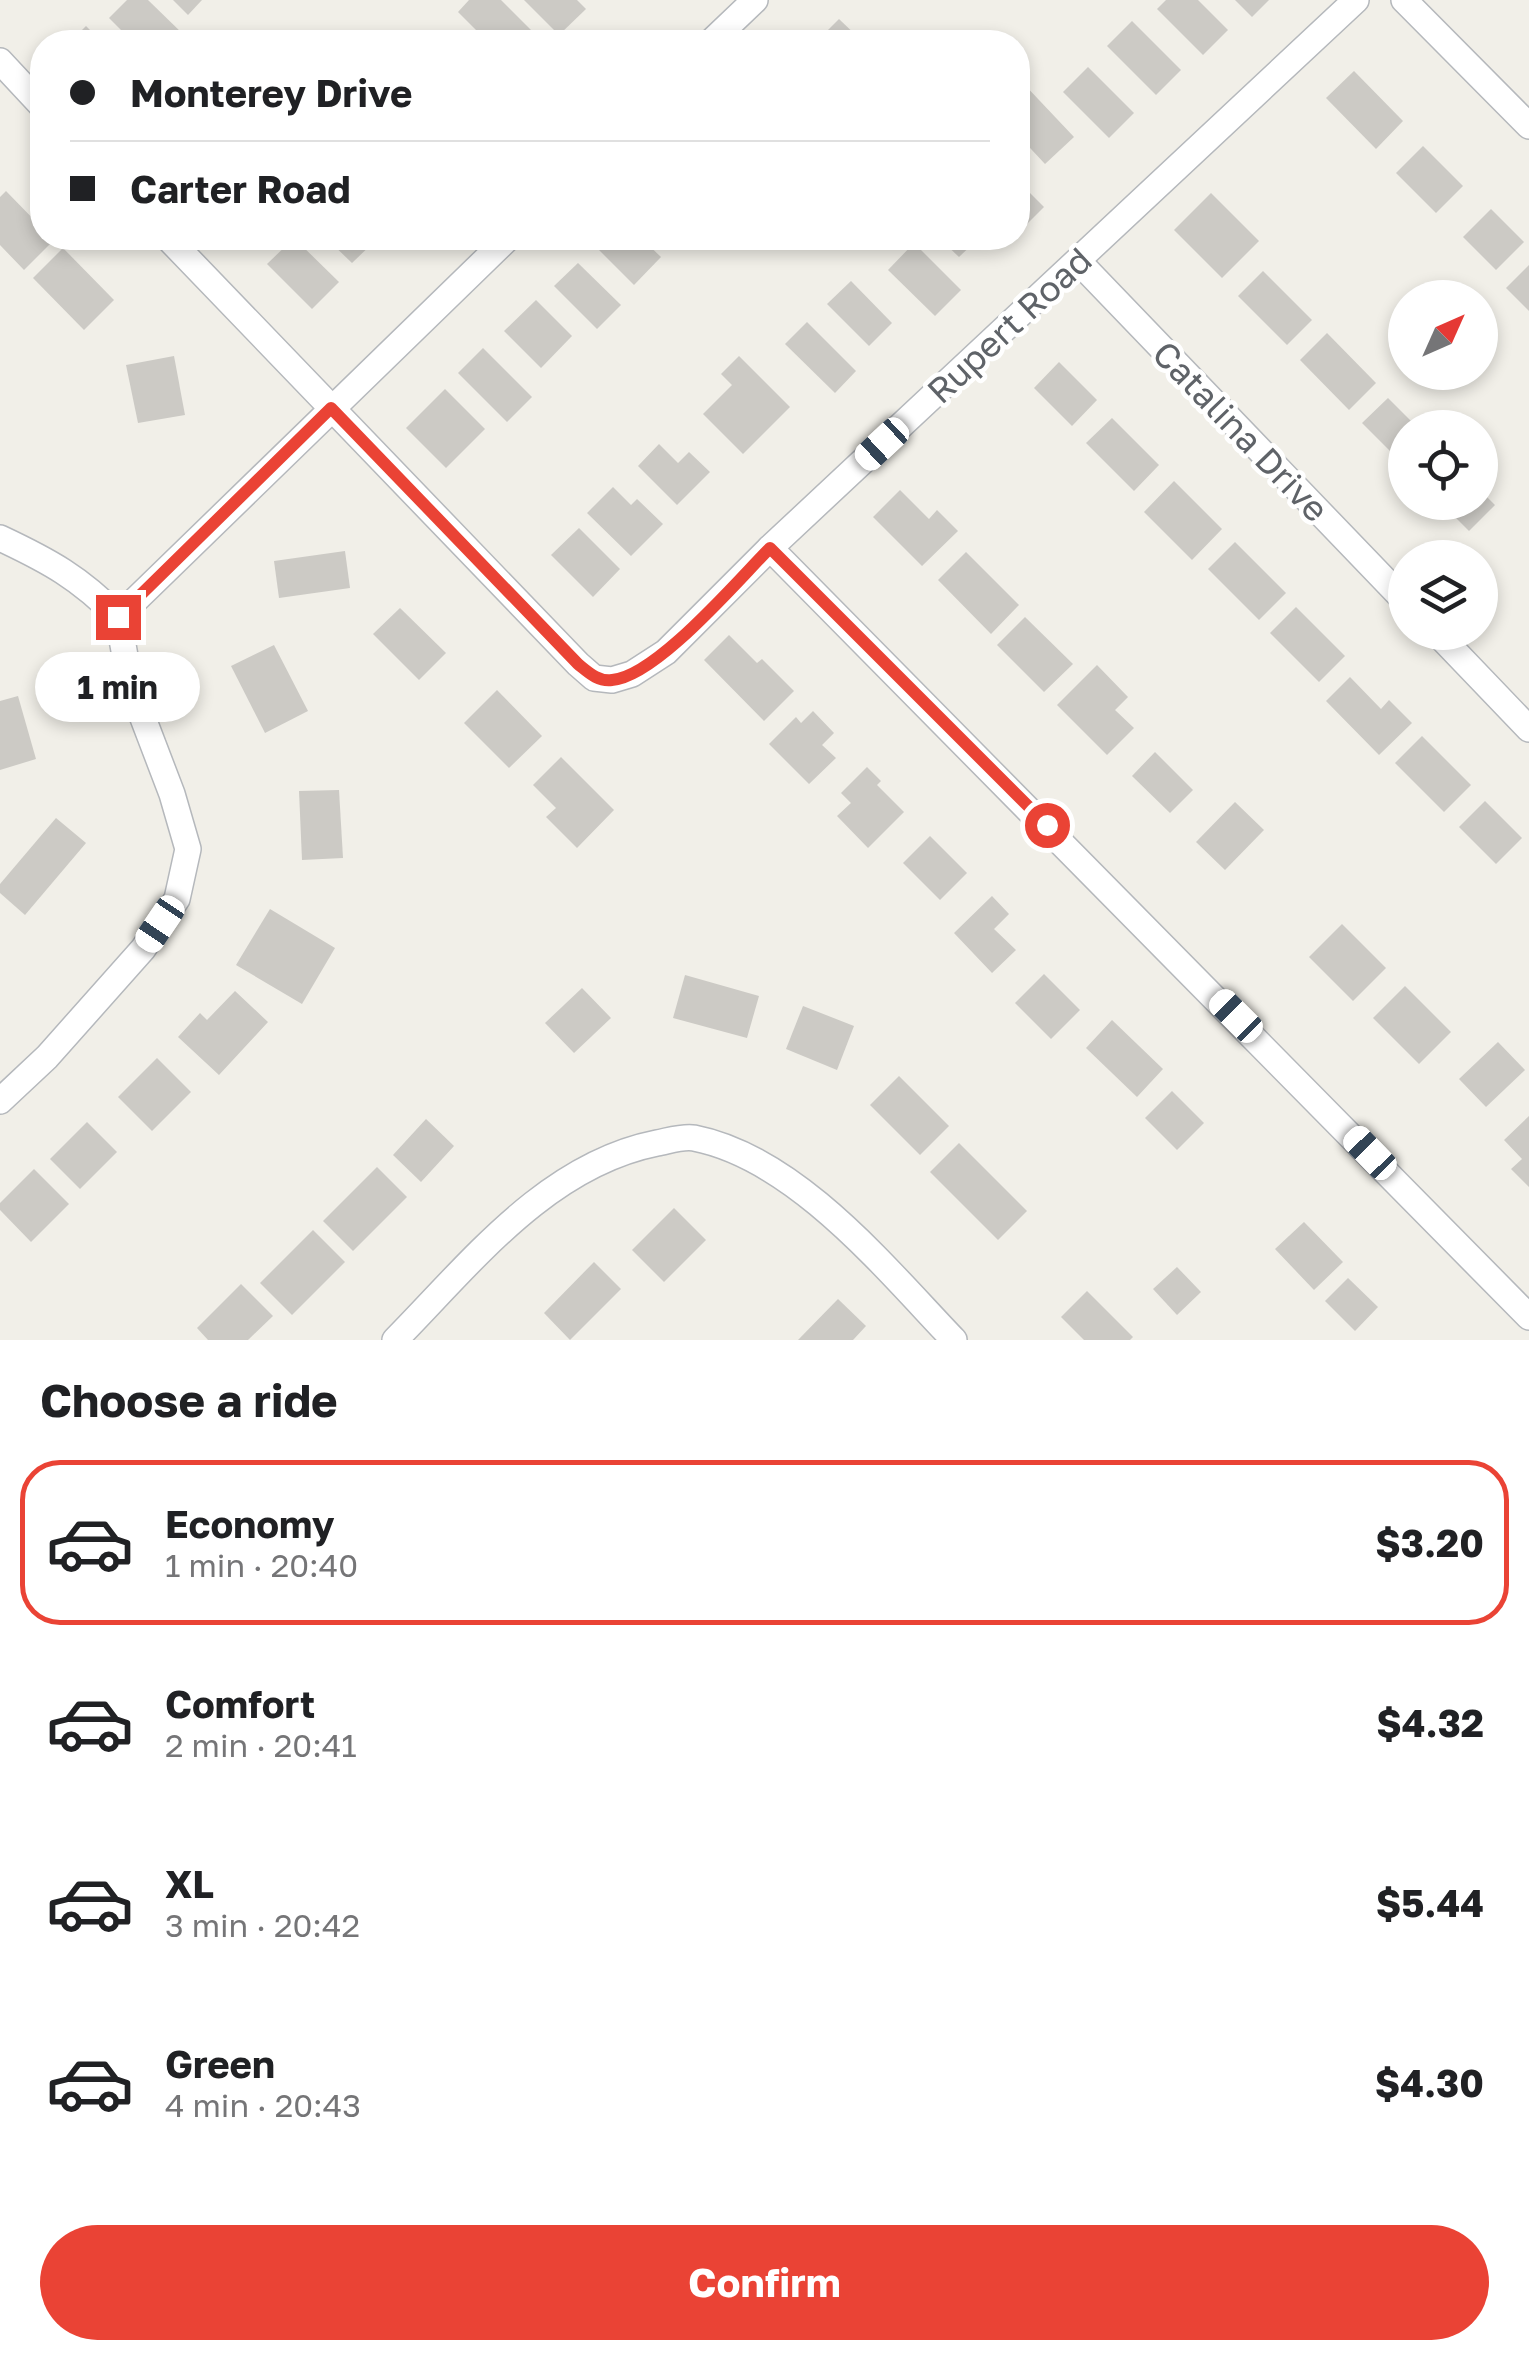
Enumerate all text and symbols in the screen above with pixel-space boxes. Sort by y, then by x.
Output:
text: Monterey Drive [130,70,412,115]
text: Carter Road [130,166,351,211]
street label: Rupert Road [918,238,1100,412]
north arrow [1388,280,1498,390]
map controls [1388,280,1498,650]
street label: Catalina Drive [1144,332,1338,530]
button: locate [1388,410,1498,520]
car [850,413,914,475]
button: layers [1388,540,1498,650]
route end [96,595,141,640]
callout: 1 min [36,652,200,722]
text: 1 min [77,668,158,706]
route start [1025,803,1070,848]
car [131,891,189,957]
car [1204,984,1268,1048]
car [1338,1121,1402,1185]
text: Choose a ride [40,1373,338,1427]
icon: car [45,1498,135,1588]
text: Economy [165,1501,334,1546]
text: $3.20 [1375,1520,1484,1565]
text: 1 min · 20:40 [165,1546,358,1584]
icon: car [45,1678,135,1768]
text: Comfort [165,1681,315,1726]
text: $4.32 [1376,1700,1484,1745]
text: 2 min · 20:41 [165,1726,357,1764]
icon: car [45,1858,135,1948]
text: XL [165,1861,214,1906]
text: $5.44 [1376,1880,1484,1925]
text: 3 min · 20:42 [165,1906,360,1944]
icon: car [45,2038,135,2128]
text: Green [165,2041,275,2086]
text: $4.30 [1375,2060,1484,2105]
text: 4 min · 20:43 [165,2086,361,2124]
button: Confirm [40,2225,1489,2340]

